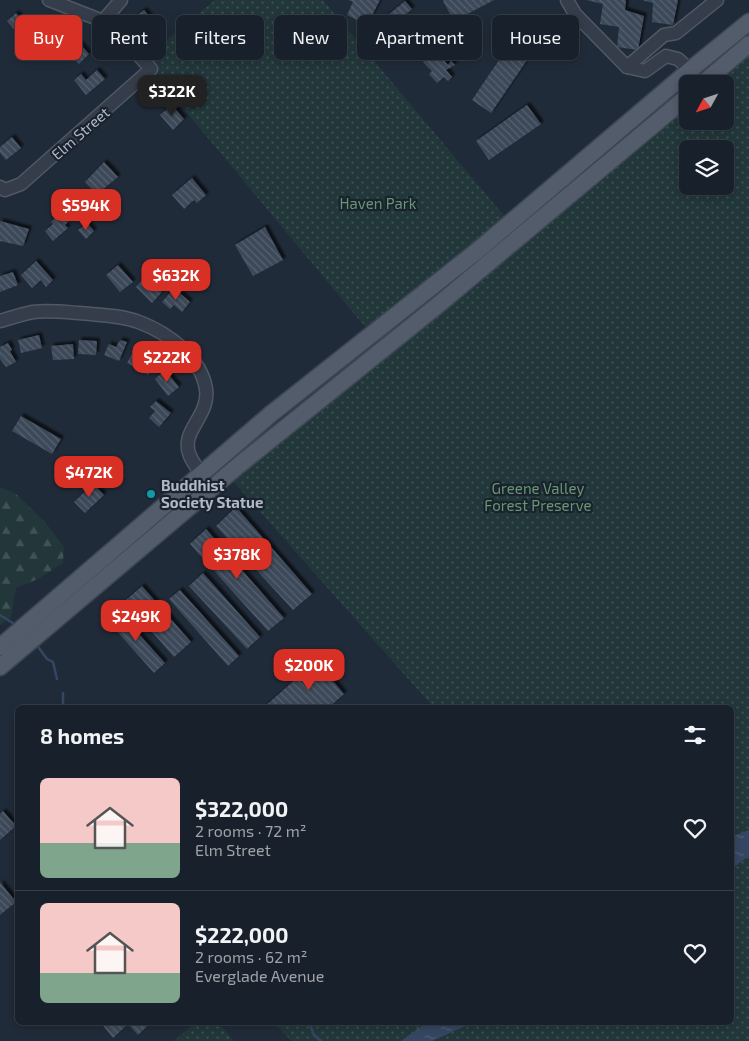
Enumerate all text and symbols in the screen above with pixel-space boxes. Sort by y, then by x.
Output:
chip: Buy [15,15,82,60]
chip: Rent [92,15,166,60]
chip: Filters [176,15,264,60]
chip: New [274,15,347,60]
chip: Apartment [357,15,482,60]
chip: House [492,15,579,60]
pin: $322K [137,74,207,117]
north arrow [679,75,734,130]
map controls [679,75,734,195]
text: $322K [148,81,196,100]
street label: Elm Street [47,103,113,163]
button: layers [679,140,734,195]
pin: $594K [51,188,121,231]
park label: Haven Park [340,194,417,212]
text: $594K [62,195,110,214]
pin: $632K [141,258,211,301]
text: $632K [152,265,200,284]
pin: $222K [132,340,202,383]
text: $222K [143,347,191,366]
pin: $472K [54,456,124,498]
text: $472K [65,462,113,481]
place label: Buddhist Society Statue [161,476,263,512]
park label: Greene Valley Forest Preserve [484,479,592,514]
marker: Buddhist Society Statue [145,488,157,500]
pin: $378K [202,538,272,580]
text: $378K [214,544,260,563]
pin: $249K [101,600,171,642]
text: $249K [112,606,160,625]
pin: $200K [274,648,344,691]
text: $200K [285,655,333,674]
icon: filters [681,721,709,749]
text: 8 homes [40,723,124,748]
text: $322,000 [195,796,288,821]
icon: home [80,798,140,858]
icon: heart [681,814,709,842]
text: 2 rooms · 72 m² [195,821,306,840]
text: Elm Street [195,840,271,859]
text: $222,000 [195,922,289,947]
icon: home [80,923,140,983]
icon: heart [681,939,709,967]
text: 2 rooms · 62 m² [195,947,307,966]
text: Everglade Avenue [195,966,324,985]

